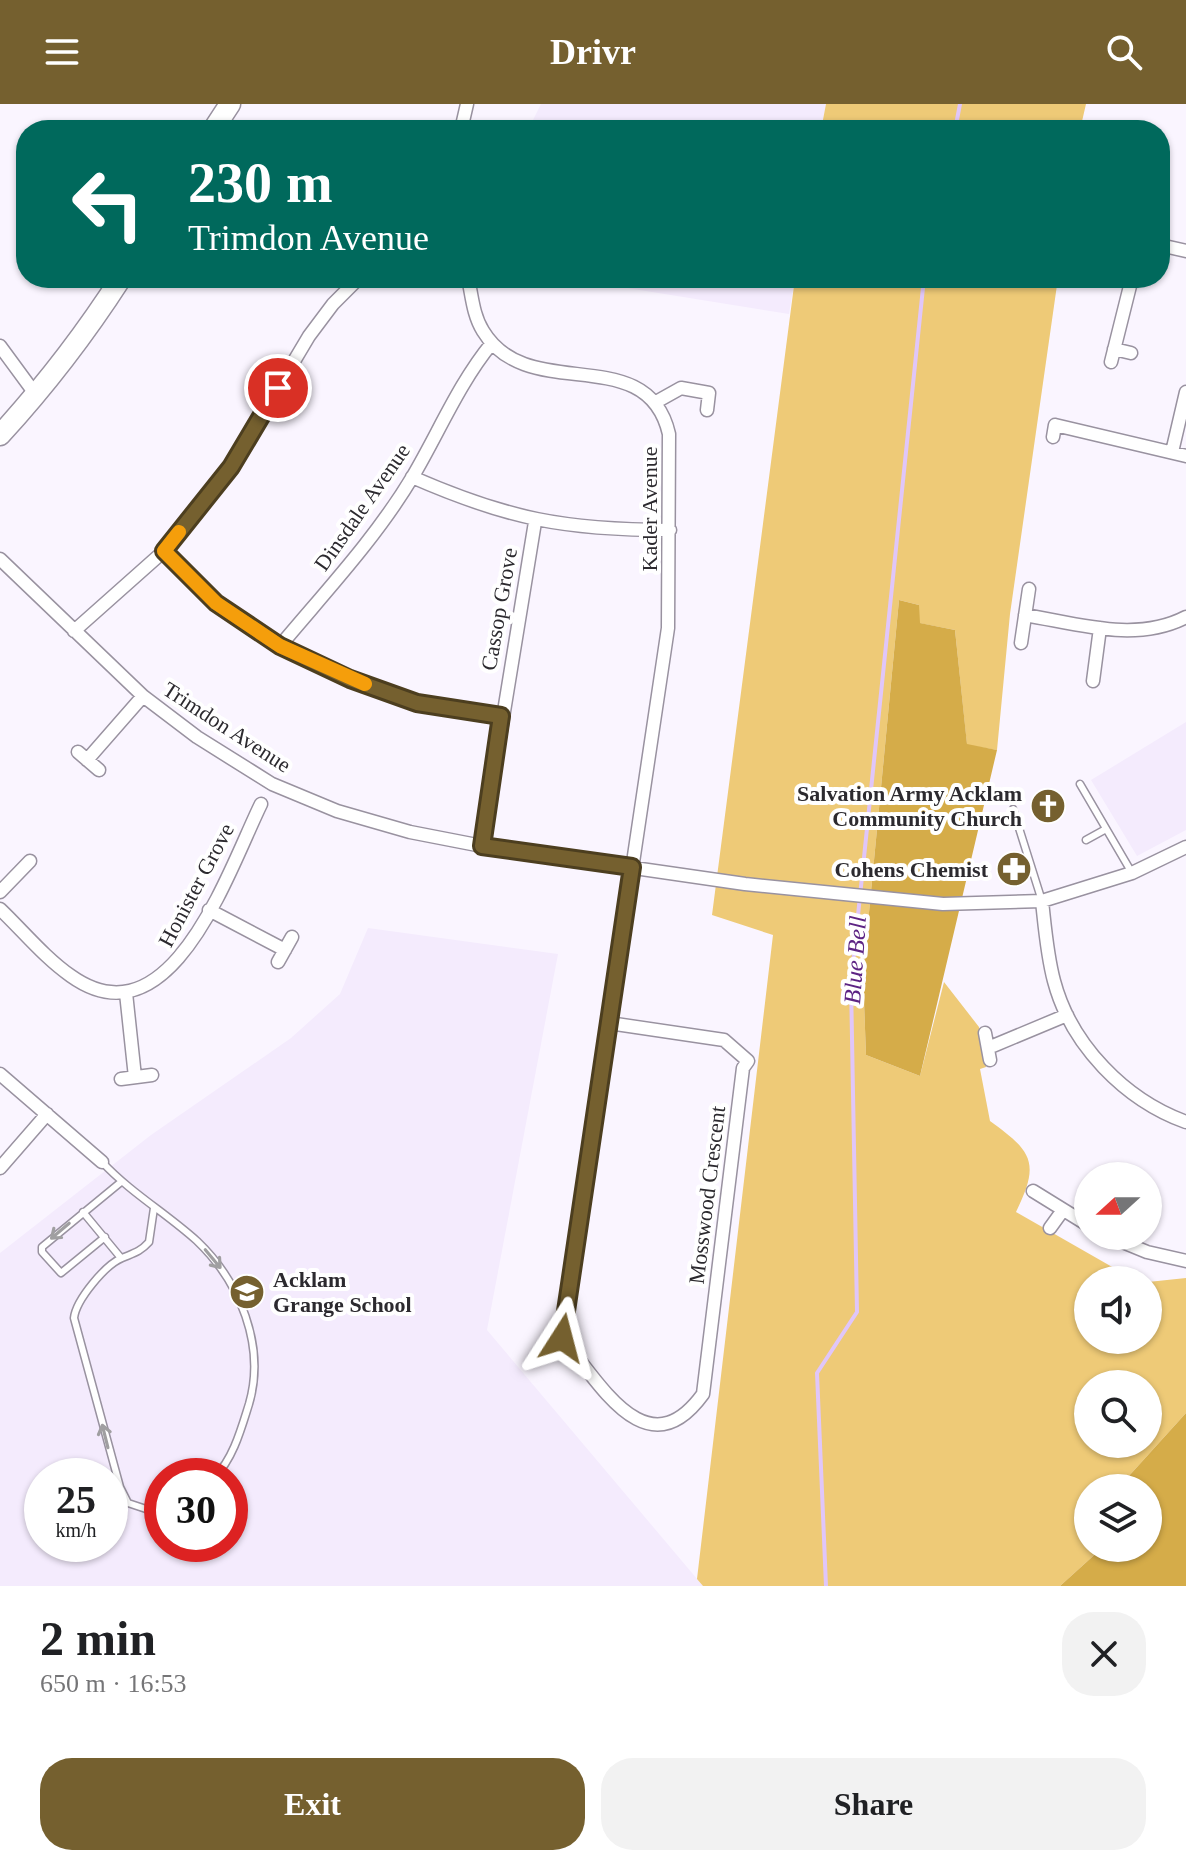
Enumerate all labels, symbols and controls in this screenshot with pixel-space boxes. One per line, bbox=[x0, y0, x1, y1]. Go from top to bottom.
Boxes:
icon: menu bbox=[40, 30, 84, 74]
icon: search bbox=[1102, 30, 1146, 74]
text: Drivr bbox=[550, 32, 636, 72]
icon: left bbox=[56, 152, 160, 256]
text: 230 m bbox=[188, 152, 333, 214]
text: Trimdon Avenue bbox=[188, 218, 429, 258]
pin bbox=[244, 354, 312, 422]
icon: arrive bbox=[256, 366, 300, 410]
street label: Dinsdale Avenue bbox=[309, 439, 415, 575]
street label: Kader Avenue bbox=[637, 447, 662, 571]
street label: Cassop Grove bbox=[476, 546, 522, 672]
street label: Trimdon Avenue bbox=[158, 676, 296, 778]
place label: Salvation Army Acklam Community Church bbox=[797, 781, 1022, 831]
church icon: Salvation Army Acklam Community Church bbox=[1029, 787, 1067, 825]
street label: Honister Grove bbox=[153, 819, 239, 951]
pharmacy icon: Cohens Chemist bbox=[995, 850, 1033, 888]
place label: Cohens Chemist bbox=[835, 857, 989, 882]
water label: Blue Bell bbox=[839, 915, 871, 1005]
street label: Mosswood Crescent bbox=[684, 1105, 730, 1285]
north arrow bbox=[1074, 1162, 1162, 1250]
map controls bbox=[1074, 1162, 1162, 1562]
one-way arrow bbox=[50, 1222, 71, 1240]
one-way arrow bbox=[204, 1248, 222, 1269]
button: sound bbox=[1074, 1266, 1162, 1354]
place label: Acklam Grange School bbox=[273, 1267, 412, 1317]
school or university icon: Acklam Grange School bbox=[228, 1273, 266, 1311]
position arrow bbox=[520, 1296, 604, 1380]
button: search bbox=[1074, 1370, 1162, 1458]
one-way arrow bbox=[97, 1424, 112, 1449]
speed limit sign: 30 bbox=[144, 1458, 248, 1562]
button: layers bbox=[1074, 1474, 1162, 1562]
text: 25 bbox=[56, 1477, 96, 1522]
text: km/h bbox=[55, 1519, 97, 1541]
text: 2 min bbox=[40, 1612, 156, 1665]
button: close bbox=[1062, 1612, 1146, 1696]
text: 650 m · 16:53 bbox=[40, 1669, 187, 1698]
button: Exit bbox=[40, 1758, 585, 1850]
button: Share bbox=[601, 1758, 1146, 1850]

